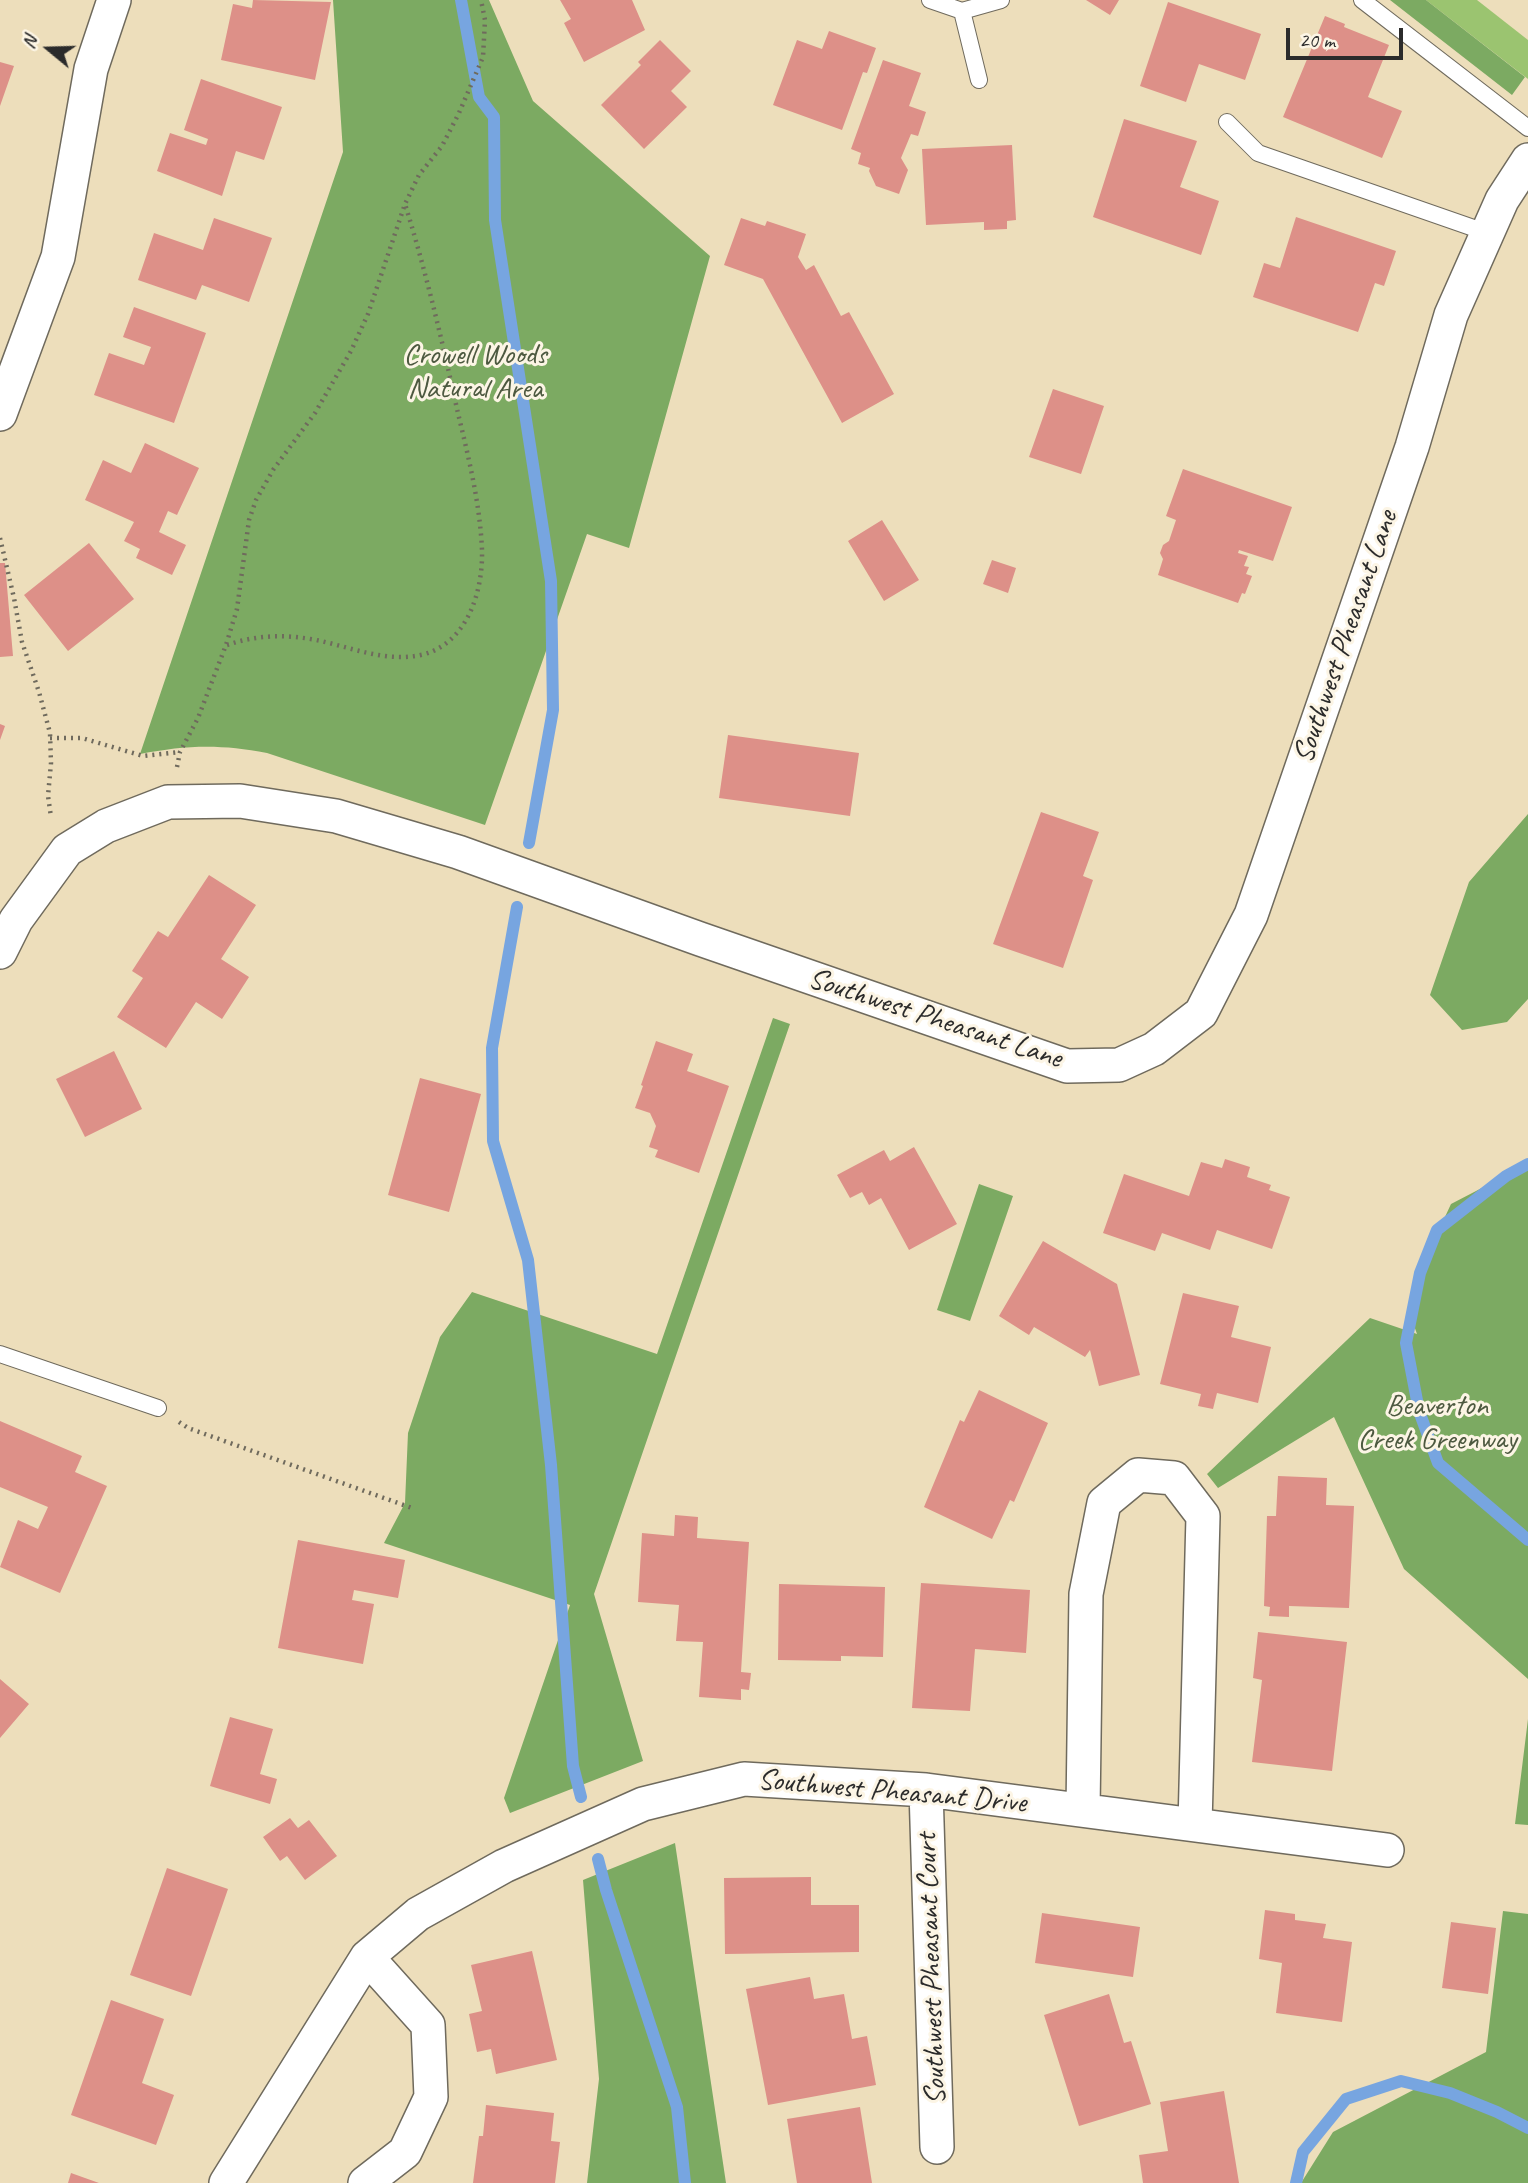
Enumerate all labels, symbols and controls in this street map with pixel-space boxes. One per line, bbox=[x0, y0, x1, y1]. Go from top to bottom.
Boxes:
north arrow bbox=[14, 14, 84, 84]
scale bar bbox=[1290, 14, 1407, 58]
text: 20 m bbox=[1299, 27, 1335, 53]
text: N bbox=[16, 33, 42, 52]
park label: Crowell Woods Natural Area bbox=[403, 337, 547, 408]
street label: Southwest Pheasant Lane bbox=[1286, 506, 1406, 768]
street label: Southwest Pheasant Lane bbox=[804, 961, 1066, 1077]
park label: Beaverton Creek Greenway bbox=[1357, 1388, 1517, 1458]
street label: Southwest Pheasant Drive bbox=[756, 1762, 1028, 1822]
street label: Southwest Pheasant Court bbox=[909, 1832, 955, 2106]

